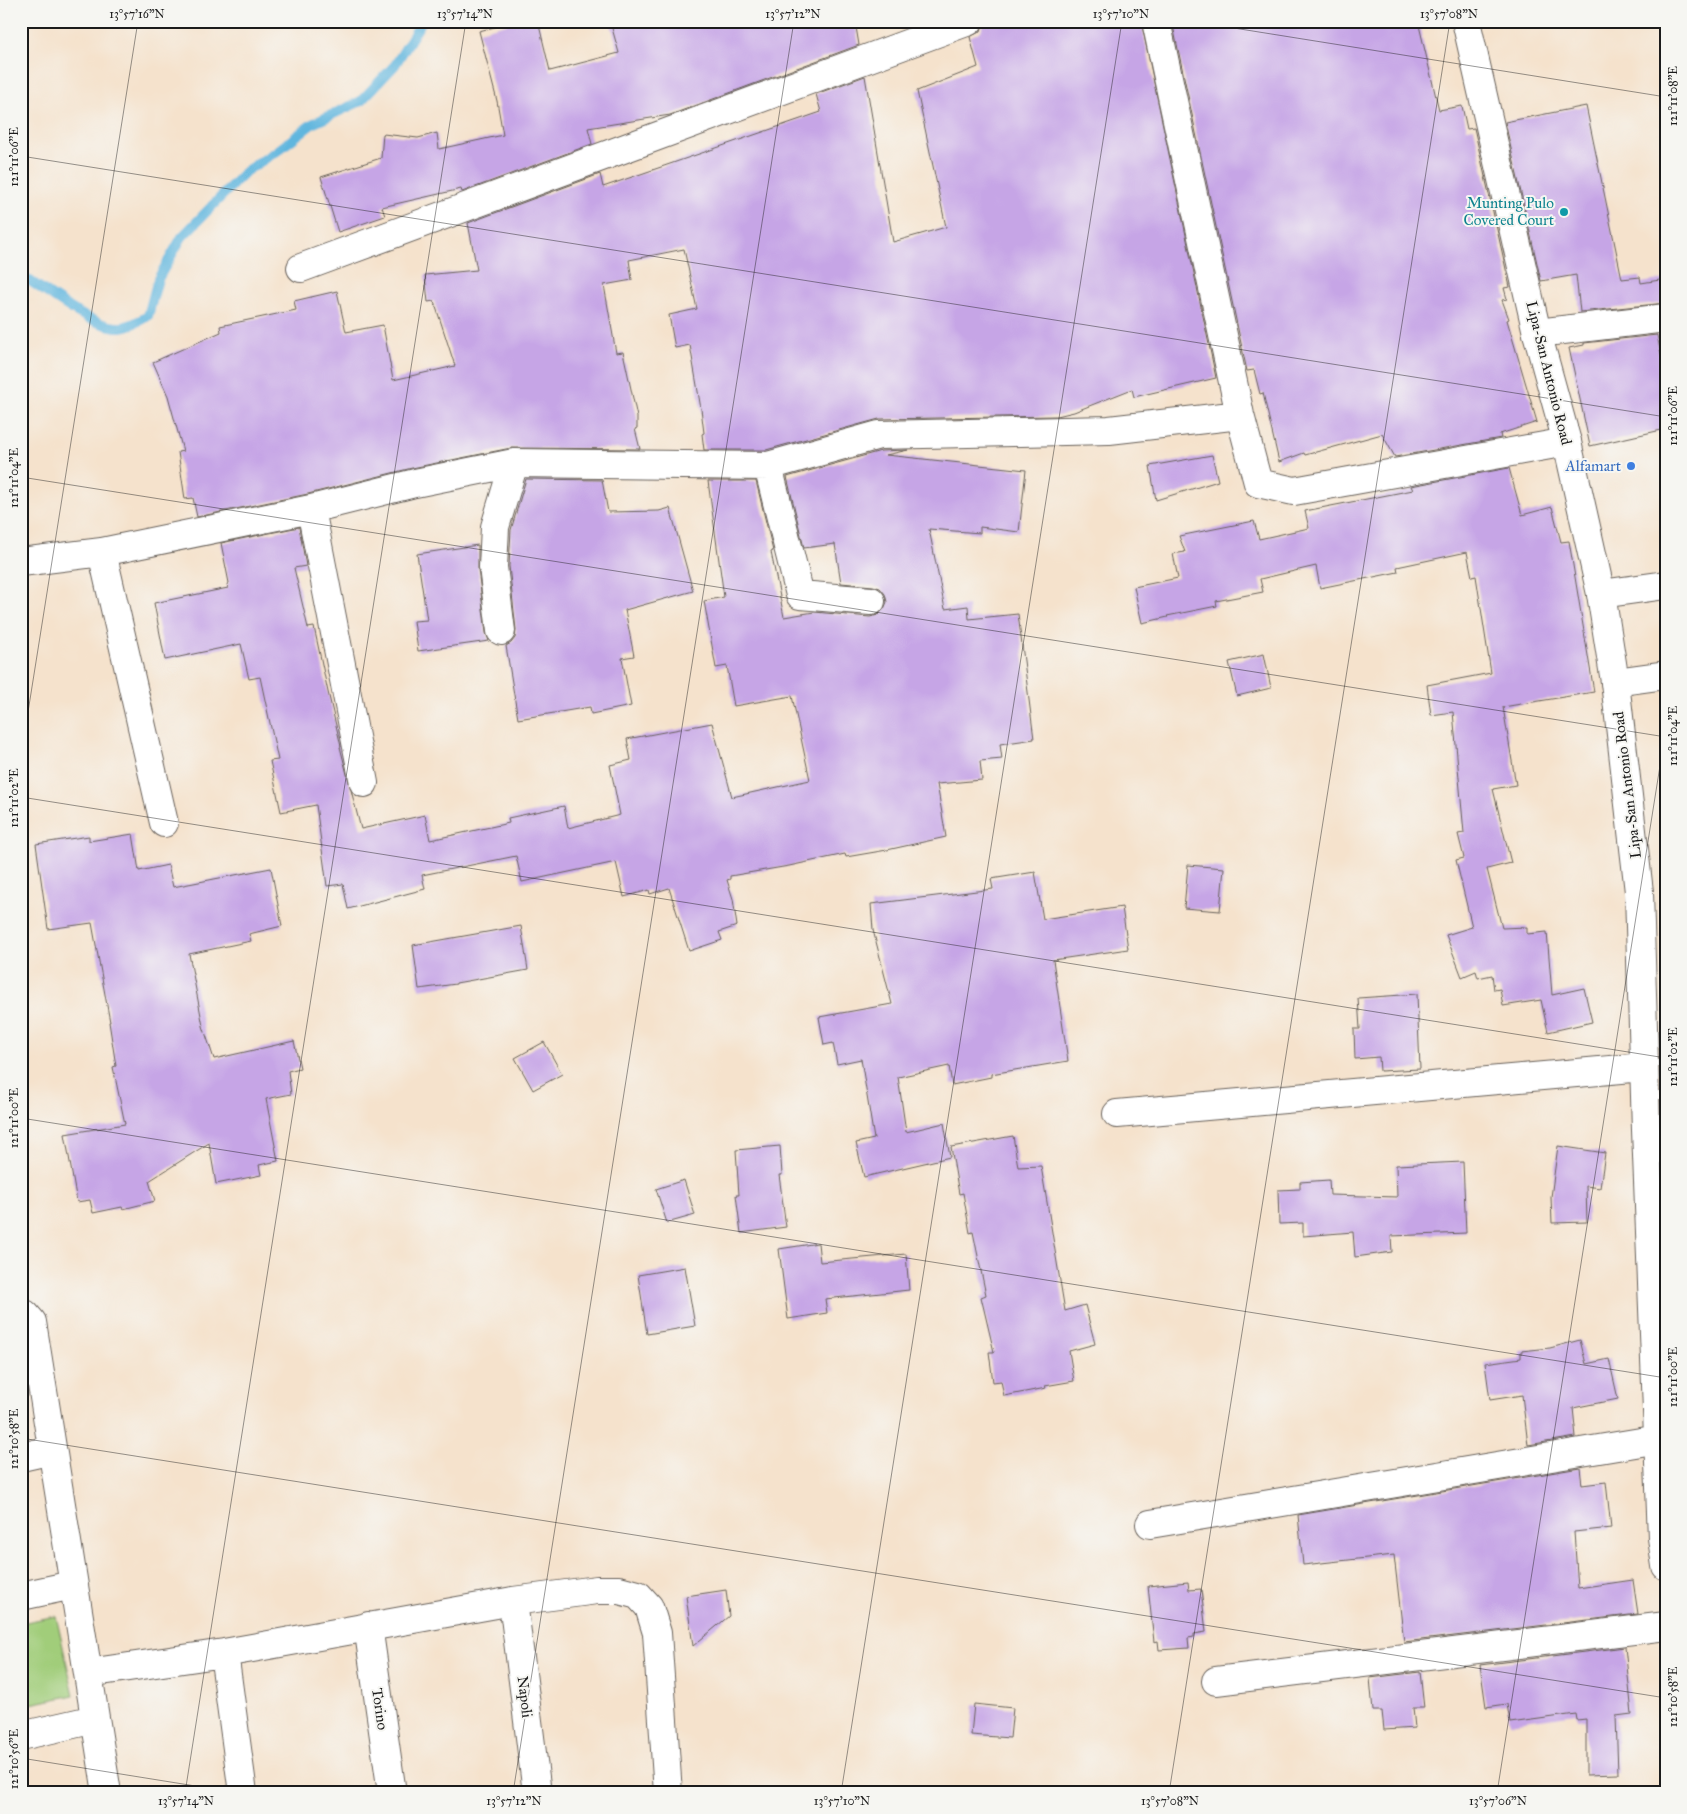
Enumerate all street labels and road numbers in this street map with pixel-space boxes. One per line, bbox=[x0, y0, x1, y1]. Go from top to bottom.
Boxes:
street label: Lipa-San Antonio Road bbox=[1522, 299, 1576, 447]
street label: Lipa-San Antonio Road bbox=[1609, 710, 1645, 859]
street label: Napoli bbox=[514, 1675, 536, 1719]
street label: Torino bbox=[368, 1687, 392, 1731]

